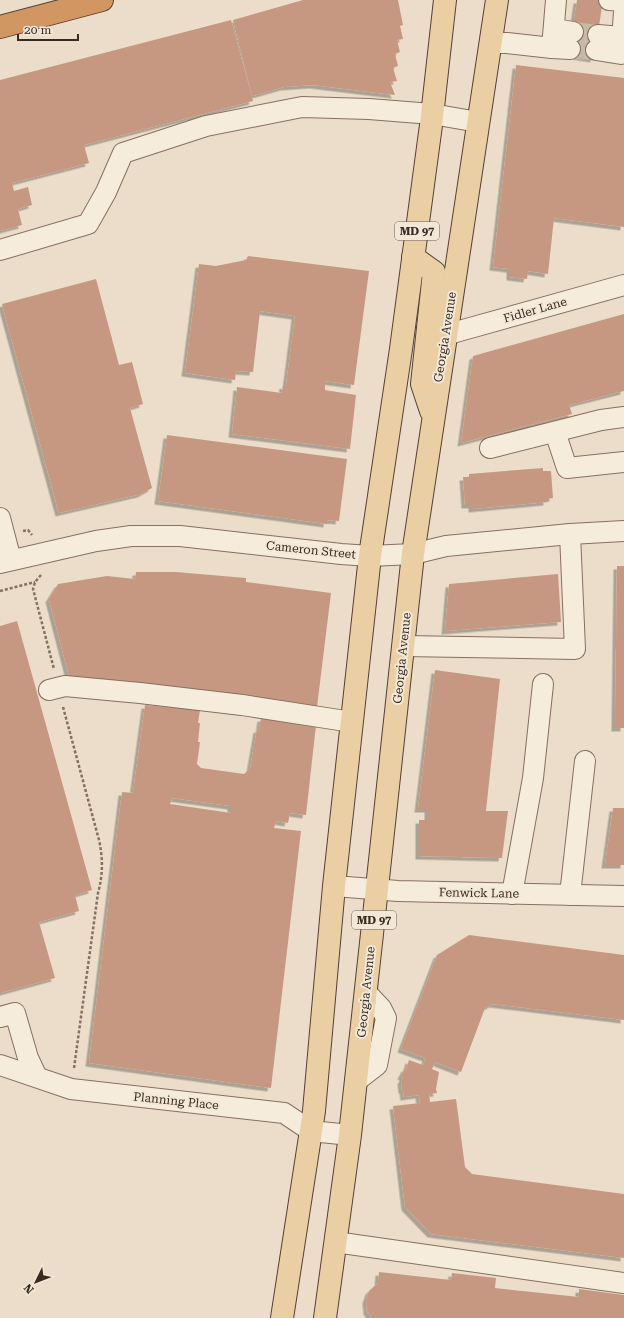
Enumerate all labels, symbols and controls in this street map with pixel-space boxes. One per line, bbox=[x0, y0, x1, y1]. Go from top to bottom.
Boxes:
scale bar bbox=[18, 16, 78, 42]
text: 20 m bbox=[24, 23, 51, 37]
road number: MD 97 bbox=[395, 222, 439, 240]
street label: Georgia Avenue bbox=[431, 290, 459, 383]
street label: Fidler Lane bbox=[502, 294, 569, 326]
street label: Cameron Street bbox=[266, 538, 357, 562]
street label: Georgia Avenue bbox=[390, 611, 414, 704]
street label: Fenwick Lane bbox=[439, 885, 520, 901]
road number: MD 97 bbox=[352, 911, 396, 929]
street label: Georgia Avenue bbox=[354, 945, 378, 1038]
street label: Planning Place bbox=[133, 1090, 220, 1112]
north arrow bbox=[16, 1262, 56, 1302]
text: N bbox=[21, 1281, 37, 1296]

